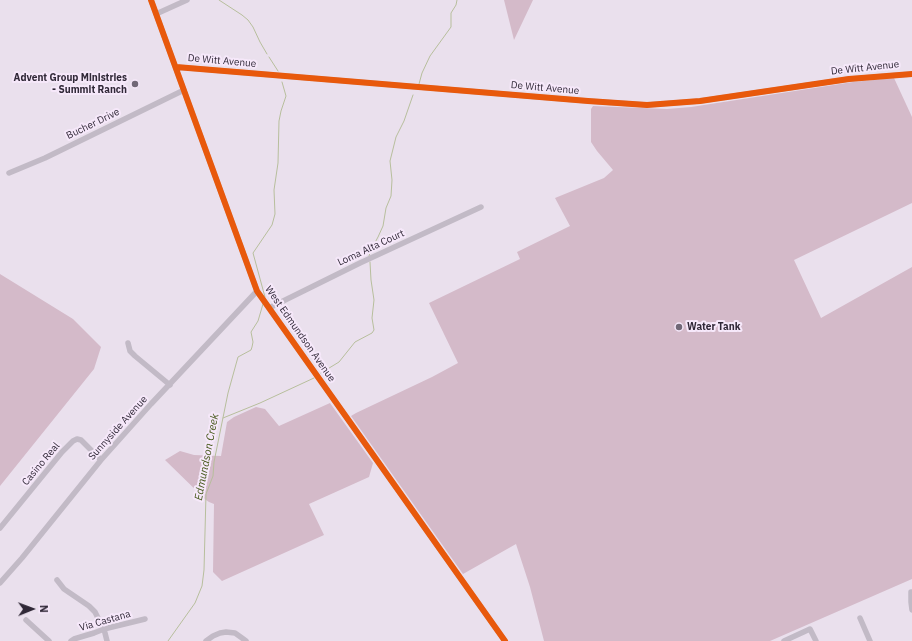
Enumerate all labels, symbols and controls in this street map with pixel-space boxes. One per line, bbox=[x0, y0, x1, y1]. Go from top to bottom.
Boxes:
street label: De Witt Avenue bbox=[187, 52, 257, 70]
street label: De Witt Avenue bbox=[830, 58, 900, 78]
place label: Advent Group Ministries - Summit Ranch bbox=[14, 72, 127, 96]
marker: Advent Group Ministries - Summit Ranch bbox=[130, 79, 140, 89]
street label: De Witt Avenue bbox=[510, 79, 580, 97]
street label: Bucher Drive bbox=[64, 106, 122, 142]
street label: Loma Alta Court bbox=[336, 227, 406, 269]
street label: West Edmundson Avenue bbox=[262, 284, 338, 384]
place label: Water Tank bbox=[687, 321, 740, 333]
marker: Water Tank bbox=[674, 322, 684, 332]
street label: Sunnyside Avenue bbox=[86, 393, 150, 463]
water label: Edmundson Creek bbox=[192, 412, 222, 502]
street label: Casino Real bbox=[20, 440, 62, 488]
north arrow bbox=[12, 589, 52, 629]
text: N bbox=[37, 605, 51, 613]
street label: Via Castana bbox=[78, 608, 132, 634]

